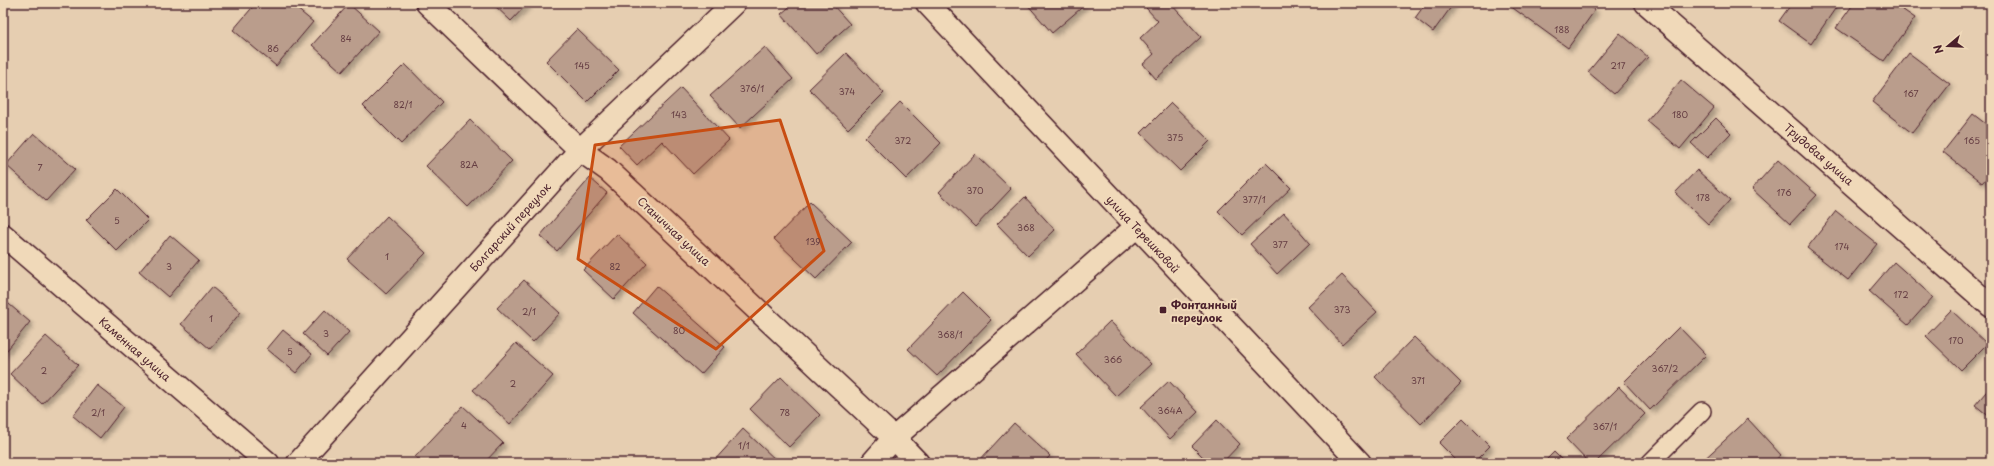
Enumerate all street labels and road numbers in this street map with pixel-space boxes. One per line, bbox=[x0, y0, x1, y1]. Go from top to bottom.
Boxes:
street label: Трудовая улица bbox=[1780, 119, 1858, 189]
street label: Болгарский переулок bbox=[465, 178, 555, 275]
street label: улица Терешковой bbox=[1102, 191, 1184, 277]
street label: Станичная улица bbox=[634, 193, 714, 269]
street label: Каменная улица bbox=[95, 313, 175, 385]

